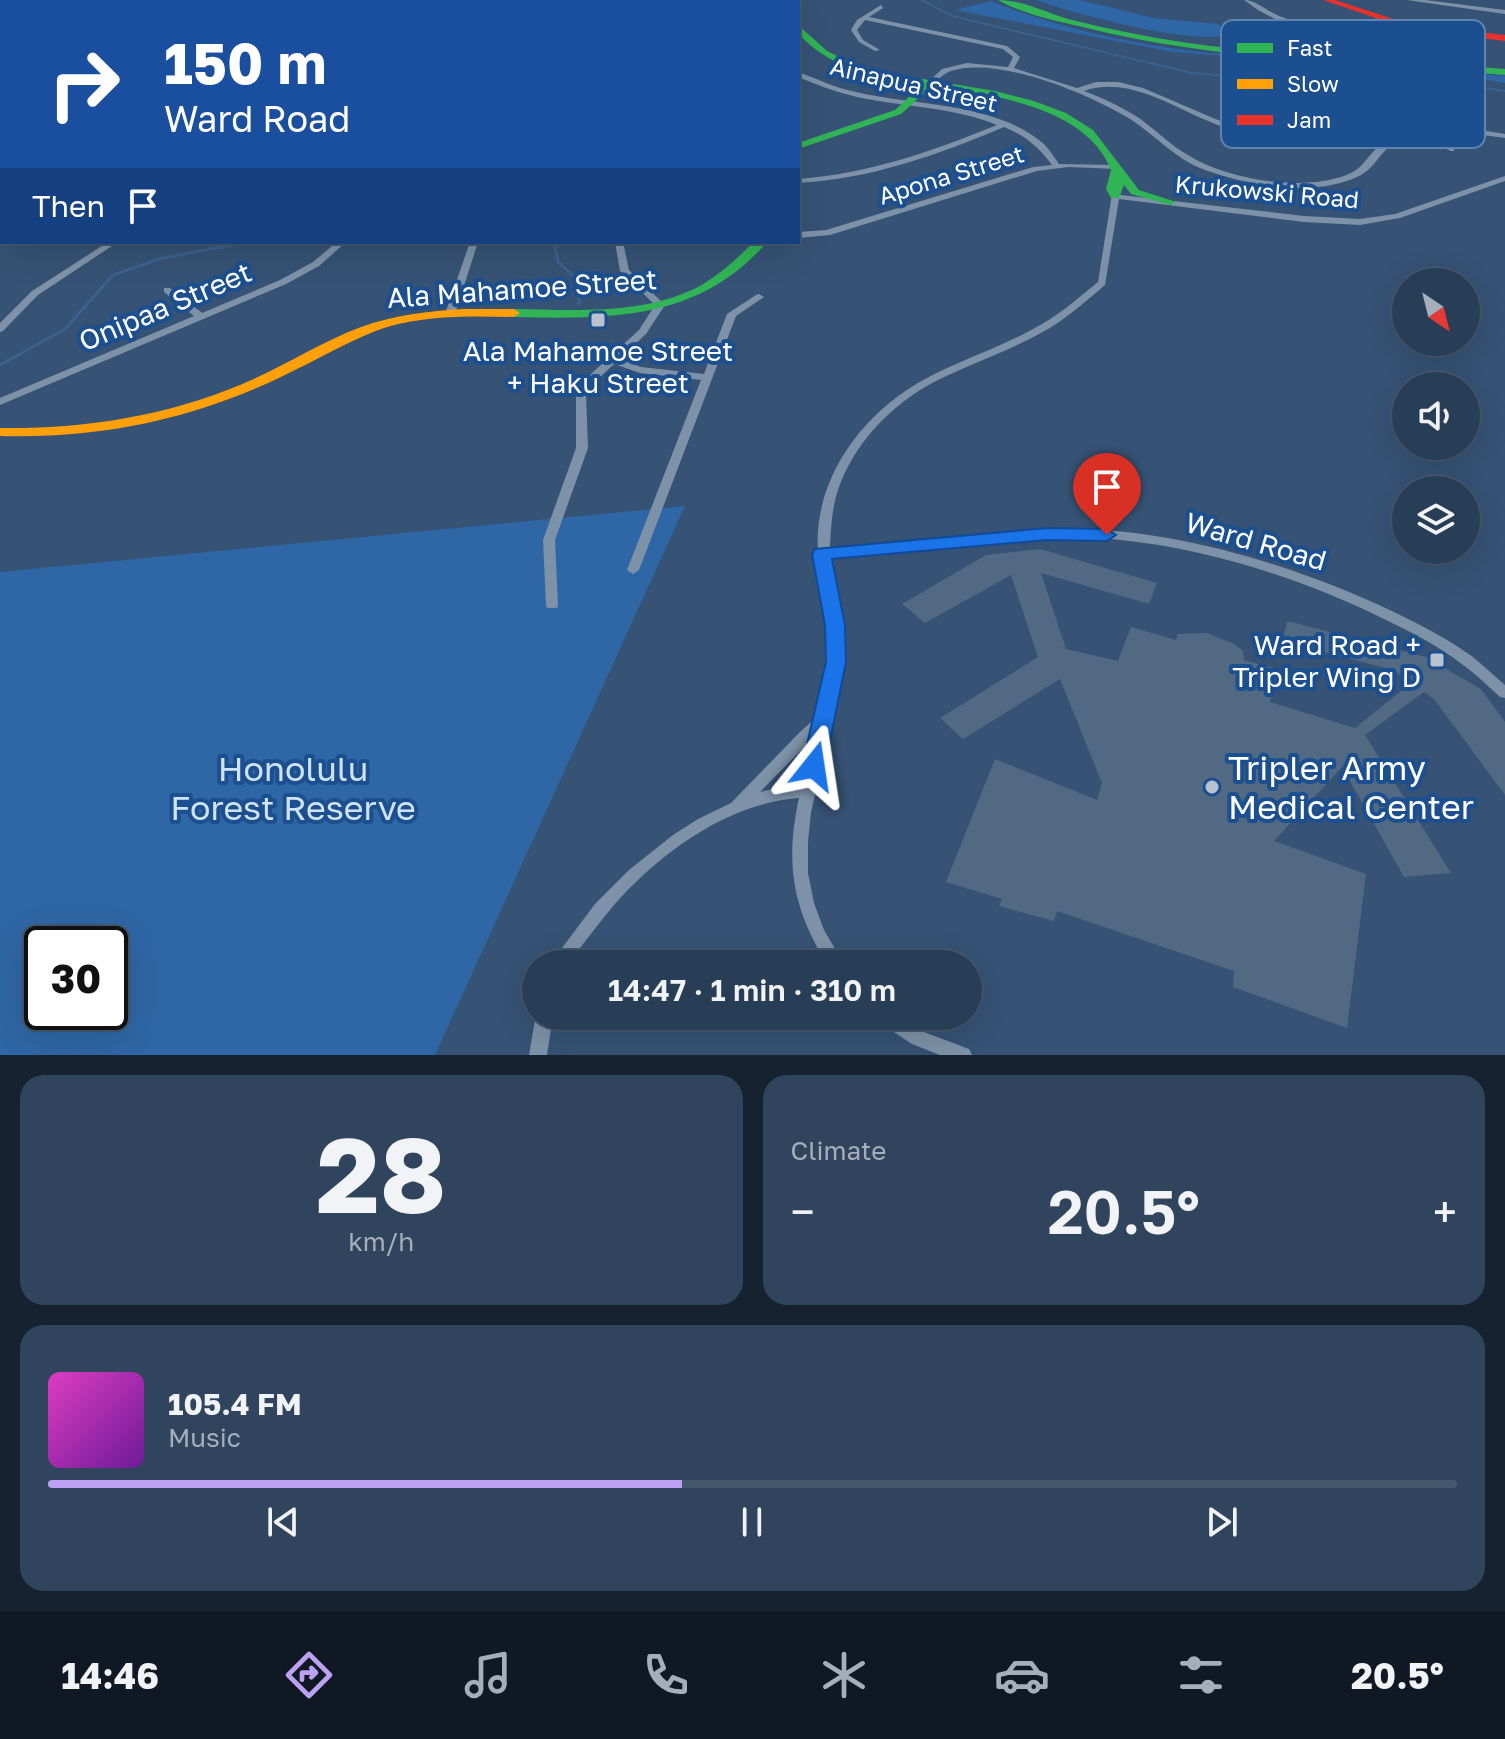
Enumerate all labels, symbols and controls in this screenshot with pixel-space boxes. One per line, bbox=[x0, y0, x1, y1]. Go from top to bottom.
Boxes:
legend bbox=[1221, 20, 1485, 148]
text: 150 m bbox=[164, 29, 326, 96]
icon: right bbox=[32, 32, 136, 136]
text: Fast bbox=[1287, 34, 1333, 61]
street label: Ainapua Street bbox=[828, 51, 1000, 117]
text: Slow bbox=[1287, 70, 1339, 97]
text: Ward Road bbox=[164, 97, 350, 140]
text: Jam bbox=[1287, 106, 1331, 133]
street label: Apona Street bbox=[875, 138, 1027, 210]
street label: Krukowski Road bbox=[1174, 169, 1360, 213]
icon: arrive bbox=[121, 184, 165, 228]
text: Then bbox=[32, 188, 105, 224]
street label: Onipaa Street bbox=[74, 255, 256, 357]
street label: Ala Mahamoe Street bbox=[386, 262, 658, 314]
north arrow bbox=[1392, 268, 1480, 356]
map controls bbox=[1392, 268, 1480, 564]
marker: Ala Mahamoe Street + Haku Street bbox=[589, 311, 607, 329]
place label: Ala Mahamoe Street + Haku Street bbox=[463, 334, 733, 399]
button: sound bbox=[1392, 372, 1480, 460]
pin bbox=[1073, 453, 1141, 535]
icon: arrive bbox=[1085, 465, 1129, 509]
button: layers bbox=[1392, 476, 1480, 564]
street label: Ward Road bbox=[1182, 505, 1330, 577]
place label: Ward Road + Tripler Wing D bbox=[1232, 628, 1421, 693]
marker: Ward Road + Tripler Wing D bbox=[1428, 651, 1446, 669]
position arrow bbox=[772, 724, 856, 808]
place label: Tripler Army Medical Center bbox=[1228, 747, 1474, 826]
park label: Honolulu Forest Reserve bbox=[170, 748, 416, 827]
marker: Tripler Army Medical Center bbox=[1203, 778, 1221, 796]
speed limit sign: 30 bbox=[24, 926, 128, 1030]
text: 14:47 · 1 min · 310 m bbox=[608, 972, 896, 1008]
text: 28 bbox=[316, 1111, 446, 1236]
text: Climate bbox=[791, 1135, 886, 1166]
text: 20.5° bbox=[1048, 1175, 1200, 1247]
text: − bbox=[791, 1185, 815, 1238]
text: + bbox=[1433, 1185, 1457, 1238]
text: km/h bbox=[348, 1226, 414, 1257]
text: 105.4 FM bbox=[168, 1386, 302, 1422]
text: Music bbox=[168, 1422, 241, 1453]
icon: previous bbox=[261, 1500, 305, 1544]
icon: pause bbox=[730, 1500, 774, 1544]
icon: next bbox=[1200, 1500, 1244, 1544]
icon: directions bbox=[281, 1647, 337, 1703]
icon: music bbox=[460, 1647, 516, 1703]
icon: phone bbox=[638, 1647, 694, 1703]
icon: climate bbox=[816, 1647, 872, 1703]
icon: car bbox=[994, 1647, 1050, 1703]
icon: filters bbox=[1173, 1647, 1229, 1703]
text: 14:46 bbox=[61, 1654, 159, 1697]
text: 20.5° bbox=[1351, 1654, 1444, 1697]

